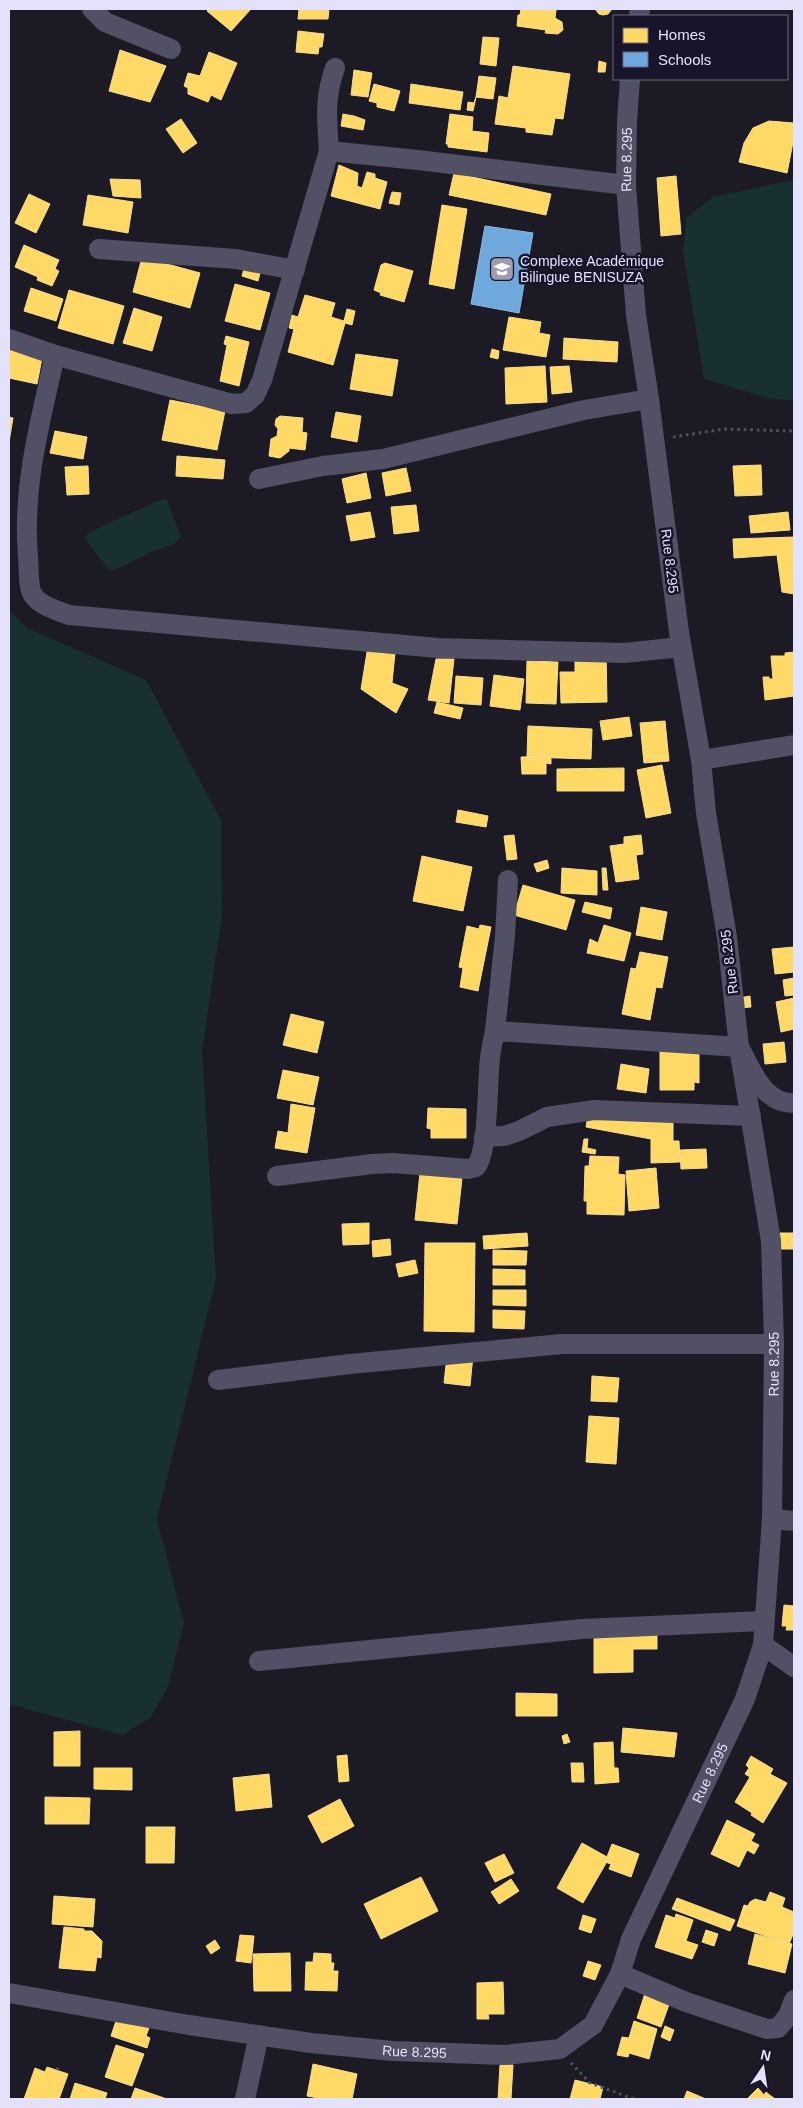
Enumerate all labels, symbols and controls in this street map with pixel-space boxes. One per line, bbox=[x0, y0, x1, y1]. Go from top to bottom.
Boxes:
legend bbox=[613, 15, 788, 80]
text: Homes bbox=[658, 26, 706, 43]
text: Schools bbox=[658, 51, 711, 68]
street label: Rue 8.295 bbox=[618, 127, 635, 193]
place label: Complexe Académique Bilingue BENISUZA bbox=[520, 253, 664, 285]
school or university icon: Complexe Académique Bilingue BENISUZA bbox=[489, 256, 515, 282]
street label: Rue 8.295 bbox=[658, 528, 682, 594]
street label: Rue 8.295 bbox=[717, 929, 741, 995]
street label: Rue 8.295 bbox=[765, 1331, 782, 1397]
street label: Rue 8.295 bbox=[689, 1740, 731, 1806]
street label: Rue 8.295 bbox=[381, 2042, 447, 2061]
north arrow bbox=[738, 2043, 788, 2093]
text: N bbox=[759, 2046, 773, 2064]

